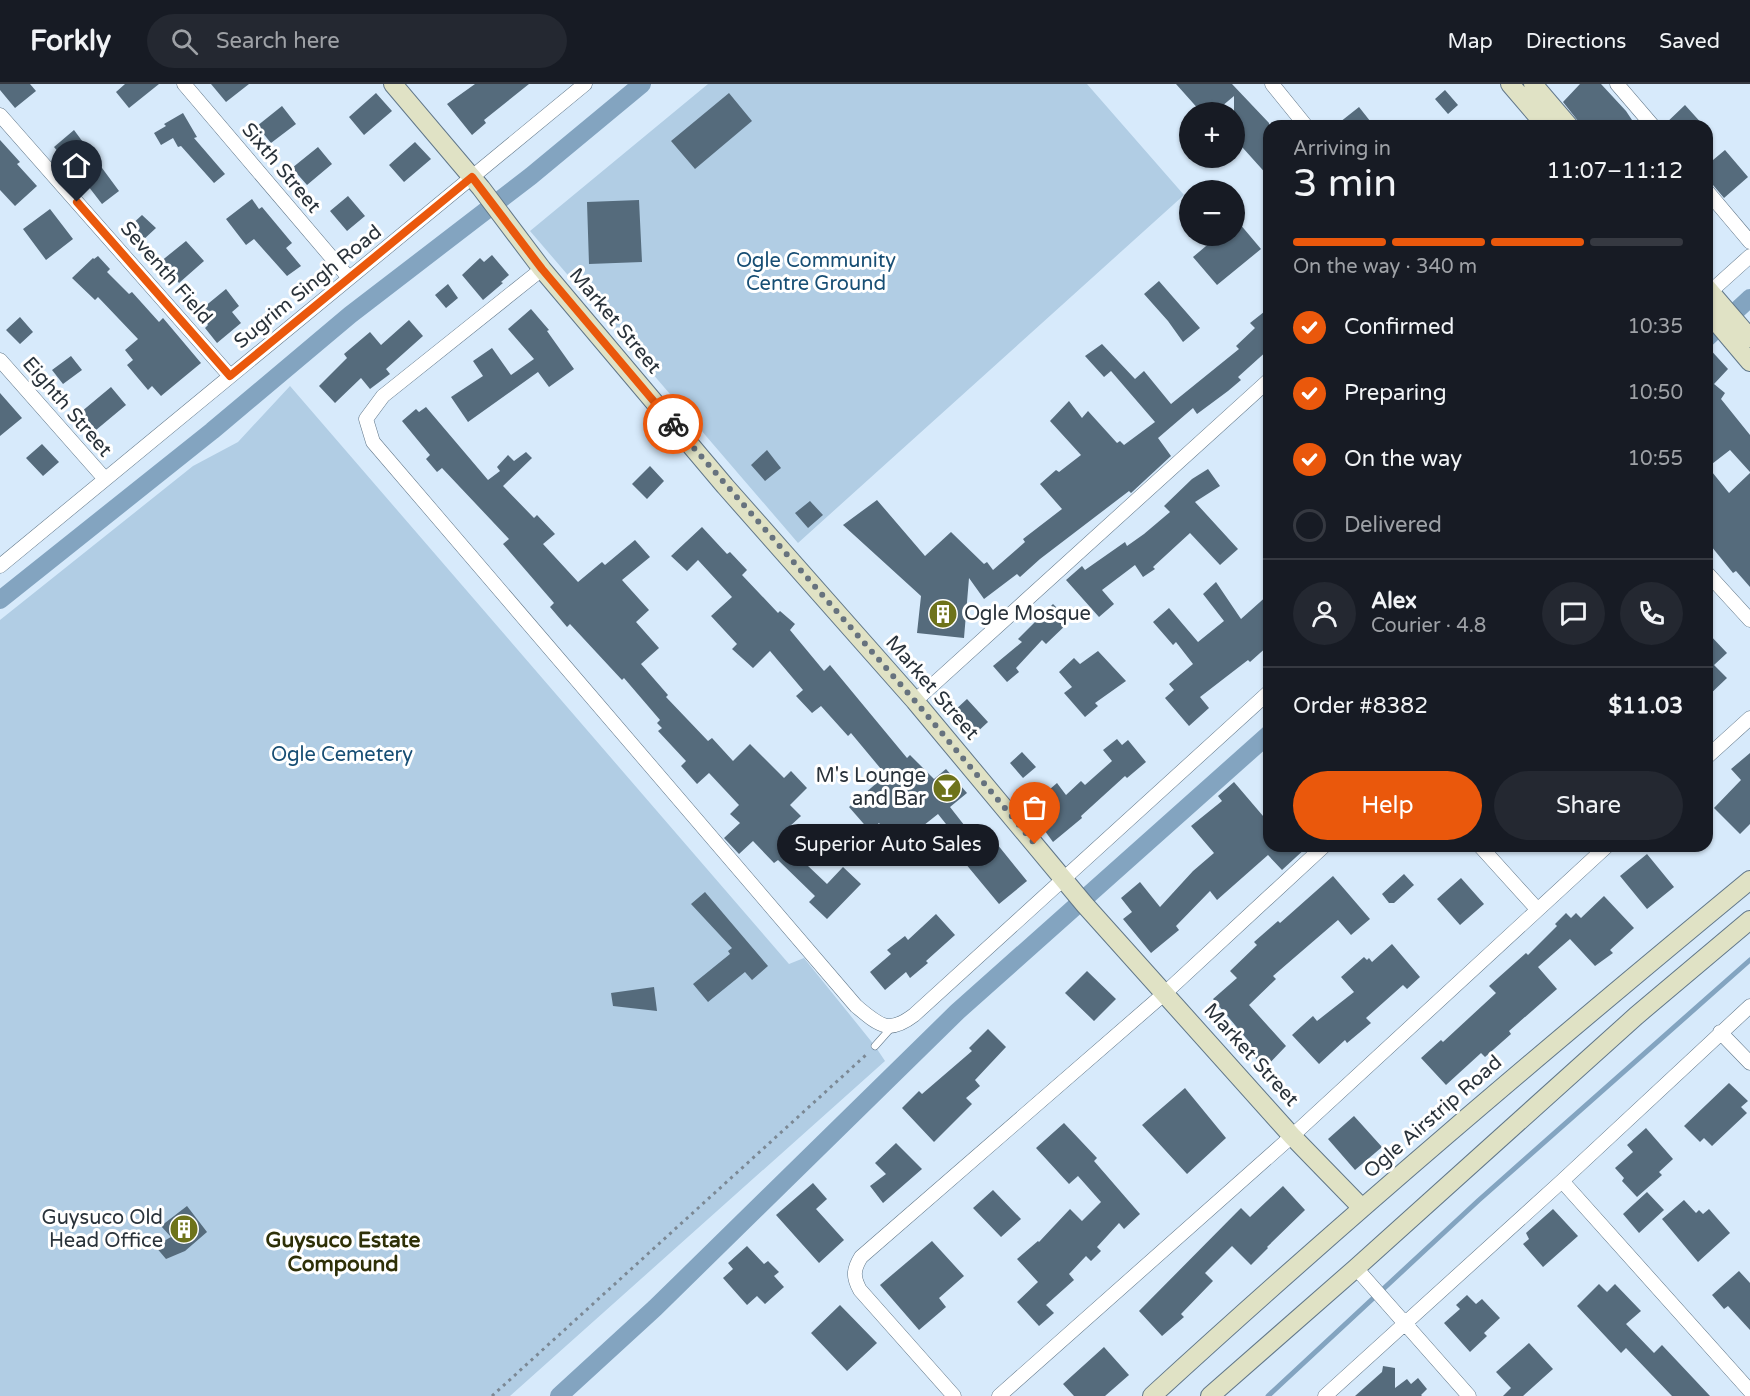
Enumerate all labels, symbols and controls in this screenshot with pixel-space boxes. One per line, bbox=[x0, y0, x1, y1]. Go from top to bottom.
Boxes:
search box bbox=[147, 14, 567, 68]
text: Forkly bbox=[30, 24, 111, 58]
icon: search bbox=[168, 25, 201, 58]
text: Search here bbox=[216, 28, 340, 54]
text: Map bbox=[1447, 29, 1493, 54]
text: Directions bbox=[1526, 29, 1626, 54]
text: Saved bbox=[1659, 29, 1720, 54]
map controls bbox=[1179, 102, 1245, 246]
button: + bbox=[1179, 102, 1245, 168]
street label: Sixth Street bbox=[236, 118, 326, 218]
text: Arriving in bbox=[1293, 137, 1391, 161]
pin bbox=[51, 140, 102, 202]
icon: home bbox=[60, 149, 93, 182]
text: 11:07–11:12 bbox=[1546, 158, 1683, 184]
text: 3 min bbox=[1293, 160, 1397, 207]
button: − bbox=[1179, 180, 1245, 246]
street label: Seventh Field bbox=[115, 217, 217, 329]
street label: Sugrim Singh Road bbox=[229, 220, 387, 354]
park label: Ogle Community Centre Ground bbox=[736, 249, 896, 296]
text: On the way · 340 m bbox=[1293, 255, 1477, 279]
street label: Market Street bbox=[564, 263, 666, 379]
icon: check bbox=[1293, 311, 1326, 344]
text: Confirmed bbox=[1344, 314, 1454, 340]
text: 10:35 bbox=[1628, 315, 1683, 339]
street label: Eighth Street bbox=[17, 352, 117, 462]
icon: check bbox=[1293, 377, 1326, 410]
text: Preparing bbox=[1344, 380, 1447, 406]
text: 10:50 bbox=[1628, 381, 1683, 405]
courier bbox=[643, 394, 703, 454]
icon: bike bbox=[657, 408, 690, 441]
icon: check bbox=[1293, 443, 1326, 476]
text: On the way bbox=[1344, 446, 1462, 472]
text: 10:55 bbox=[1628, 447, 1683, 471]
text: Delivered bbox=[1344, 512, 1442, 538]
button: person bbox=[1293, 582, 1356, 645]
button: chat bbox=[1542, 582, 1605, 645]
button: phone bbox=[1620, 582, 1683, 645]
text: Alex bbox=[1371, 588, 1417, 614]
building icon: Ogle Mosque bbox=[927, 598, 959, 630]
place label: Ogle Mosque bbox=[964, 602, 1091, 626]
text: Courier · 4.8 bbox=[1371, 614, 1486, 638]
street label: Market Street bbox=[880, 631, 984, 745]
text: Order #8382 bbox=[1293, 693, 1428, 719]
text: $11.03 bbox=[1608, 693, 1683, 719]
park label: Ogle Cemetery bbox=[271, 743, 413, 767]
place label: M's Lounge and Bar bbox=[815, 764, 926, 811]
button: Help bbox=[1293, 771, 1482, 840]
button: Share bbox=[1494, 771, 1683, 840]
bar icon: M's Lounge and Bar bbox=[931, 772, 963, 804]
pin bbox=[1009, 782, 1060, 844]
icon: bag bbox=[1018, 791, 1051, 824]
callout: Superior Auto Sales bbox=[777, 823, 999, 865]
text: Superior Auto Sales bbox=[794, 833, 982, 857]
street label: Market Street bbox=[1198, 999, 1304, 1112]
street label: Ogle Airstrip Road bbox=[1359, 1050, 1507, 1184]
place label: Guysuco Old Head Office bbox=[42, 1206, 163, 1253]
building icon: Guysuco Old Head Office bbox=[168, 1213, 200, 1245]
district label: Guysuco Estate Compound bbox=[266, 1228, 420, 1277]

